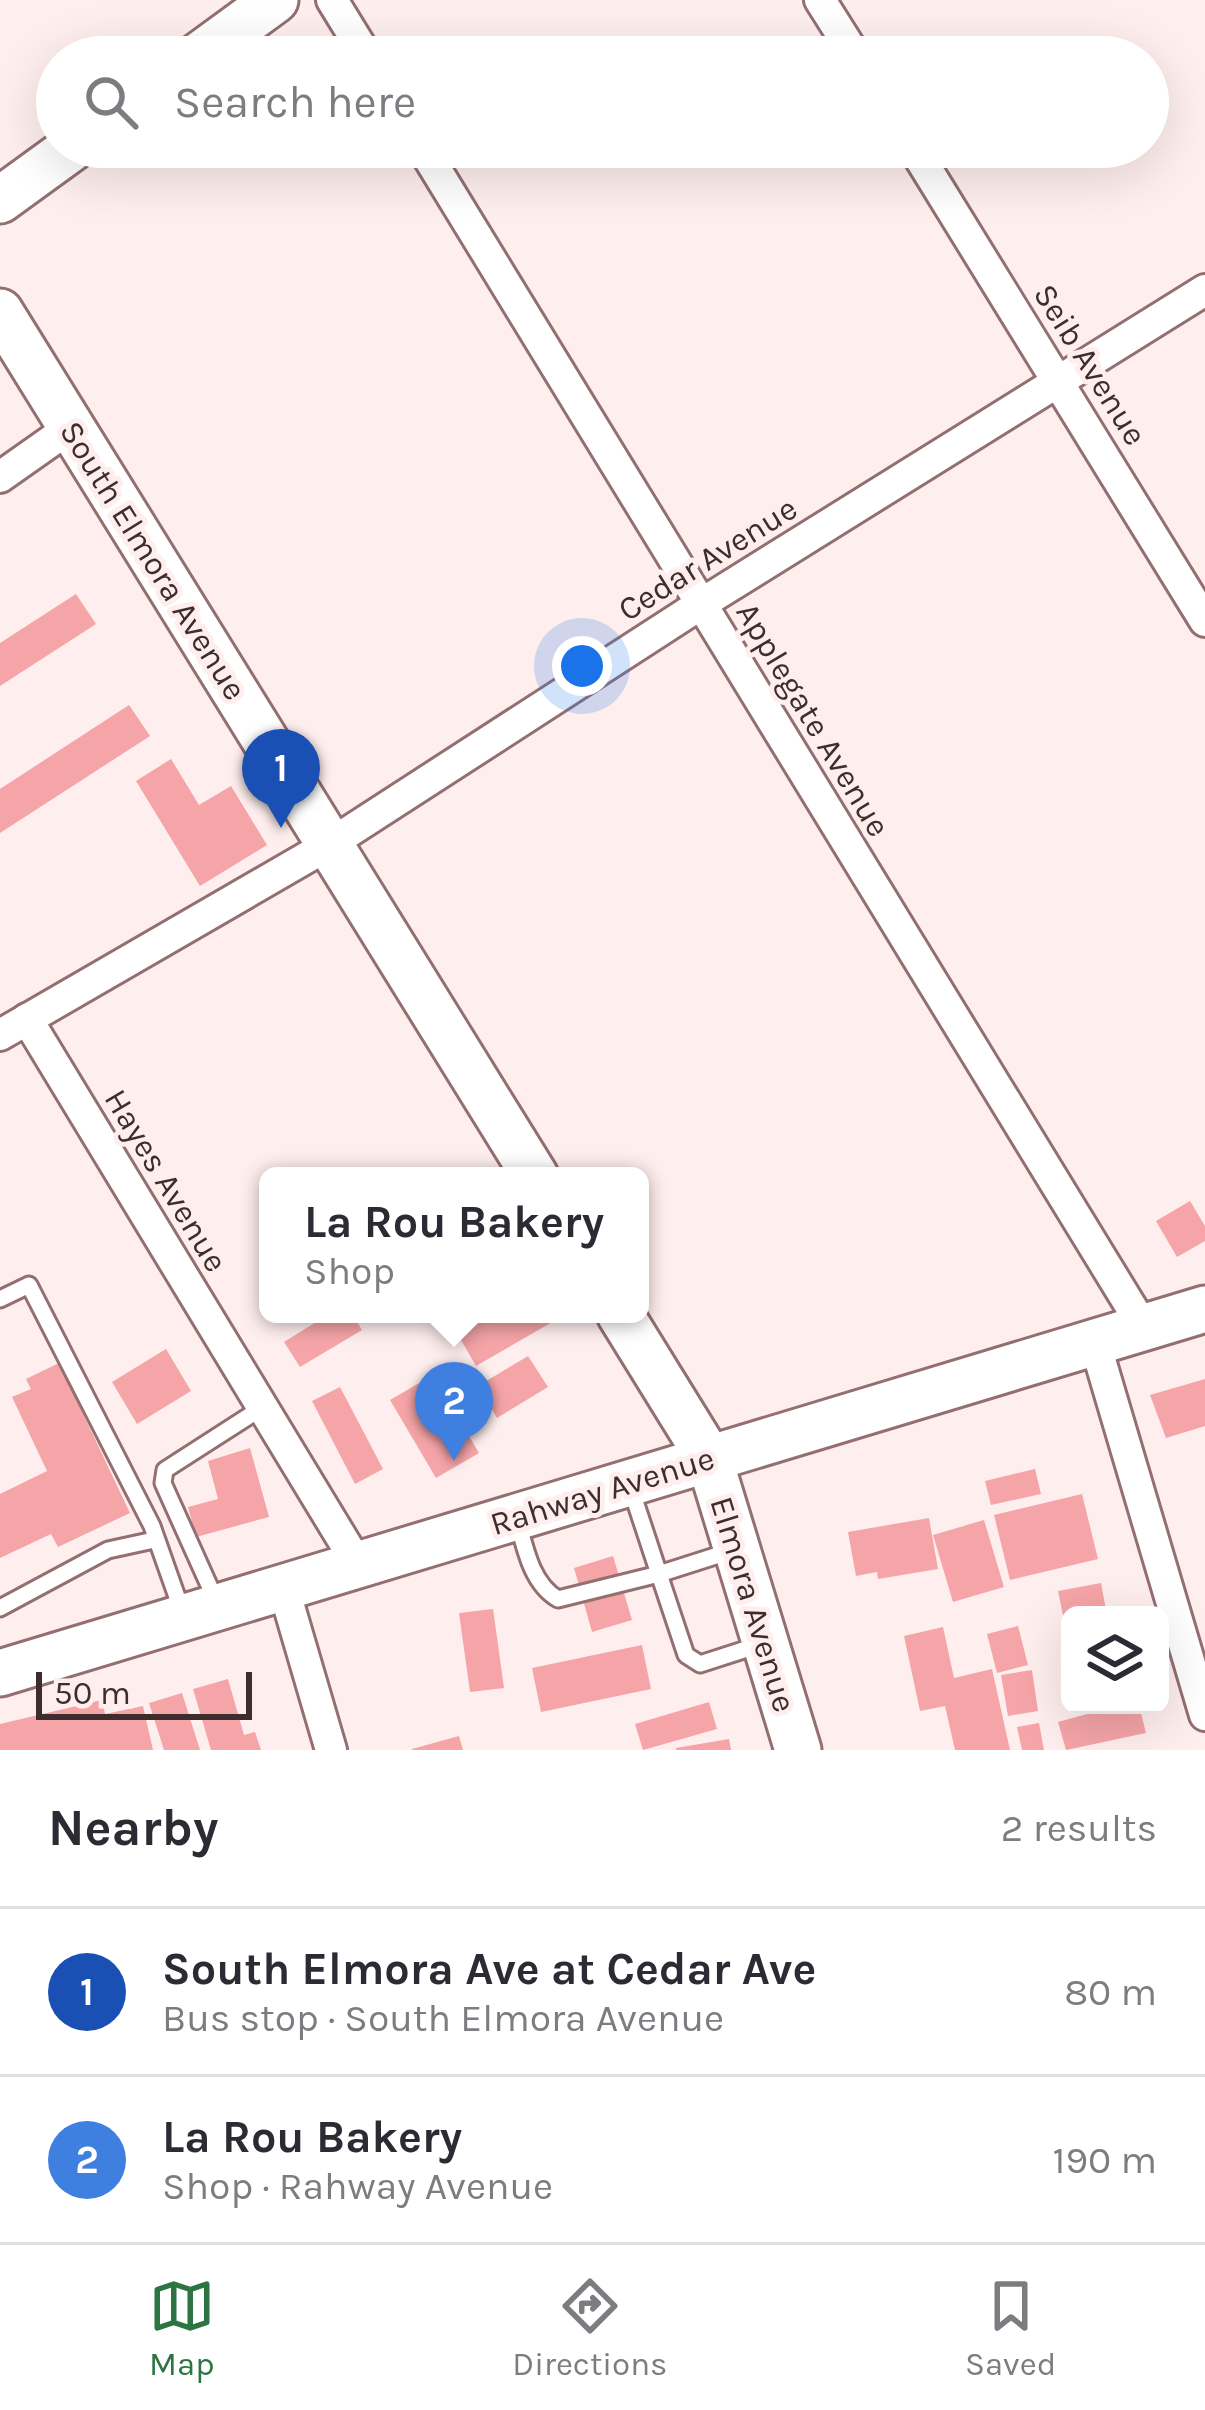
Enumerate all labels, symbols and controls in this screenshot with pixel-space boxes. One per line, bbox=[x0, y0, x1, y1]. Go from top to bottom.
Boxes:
search box bbox=[36, 36, 1169, 168]
icon: search bbox=[78, 69, 144, 135]
text: Search here bbox=[174, 76, 416, 128]
street label: Seib Avenue bbox=[1026, 277, 1155, 452]
street label: South Elmora Avenue bbox=[52, 414, 254, 707]
street label: Cedar Avenue bbox=[611, 489, 804, 629]
street label: Applegate Avenue bbox=[728, 596, 898, 843]
your location bbox=[552, 636, 612, 696]
pin: 1 bbox=[242, 729, 320, 828]
street label: Hayes Avenue bbox=[97, 1082, 236, 1279]
popup bbox=[259, 1167, 649, 1323]
text: La Rou Bakery bbox=[304, 1196, 604, 1248]
text: Shop bbox=[304, 1248, 395, 1294]
pin: 2 bbox=[415, 1362, 493, 1461]
street label: Rahway Avenue bbox=[486, 1439, 719, 1543]
street label: Elmora Avenue bbox=[702, 1492, 804, 1717]
map controls bbox=[1061, 1606, 1169, 1714]
button: layers bbox=[1061, 1606, 1169, 1714]
scale bar bbox=[36, 1666, 252, 1719]
text: 50 m bbox=[54, 1674, 131, 1712]
text: Nearby bbox=[48, 1798, 218, 1858]
text: 2 results bbox=[1001, 1805, 1157, 1851]
text: South Elmora Ave at Cedar Ave bbox=[162, 1943, 816, 1995]
text: 1 bbox=[80, 1969, 94, 2015]
text: 80 m bbox=[1064, 1969, 1157, 2015]
text: Bus stop · South Elmora Avenue bbox=[162, 1995, 724, 2041]
text: La Rou Bakery bbox=[162, 2111, 462, 2163]
text: 2 bbox=[75, 2137, 99, 2183]
text: 190 m bbox=[1053, 2137, 1157, 2183]
text: Shop · Rahway Avenue bbox=[162, 2163, 553, 2209]
tab: Map bbox=[149, 2273, 215, 2383]
tab: Directions bbox=[512, 2273, 667, 2383]
tab: Saved bbox=[965, 2273, 1056, 2383]

